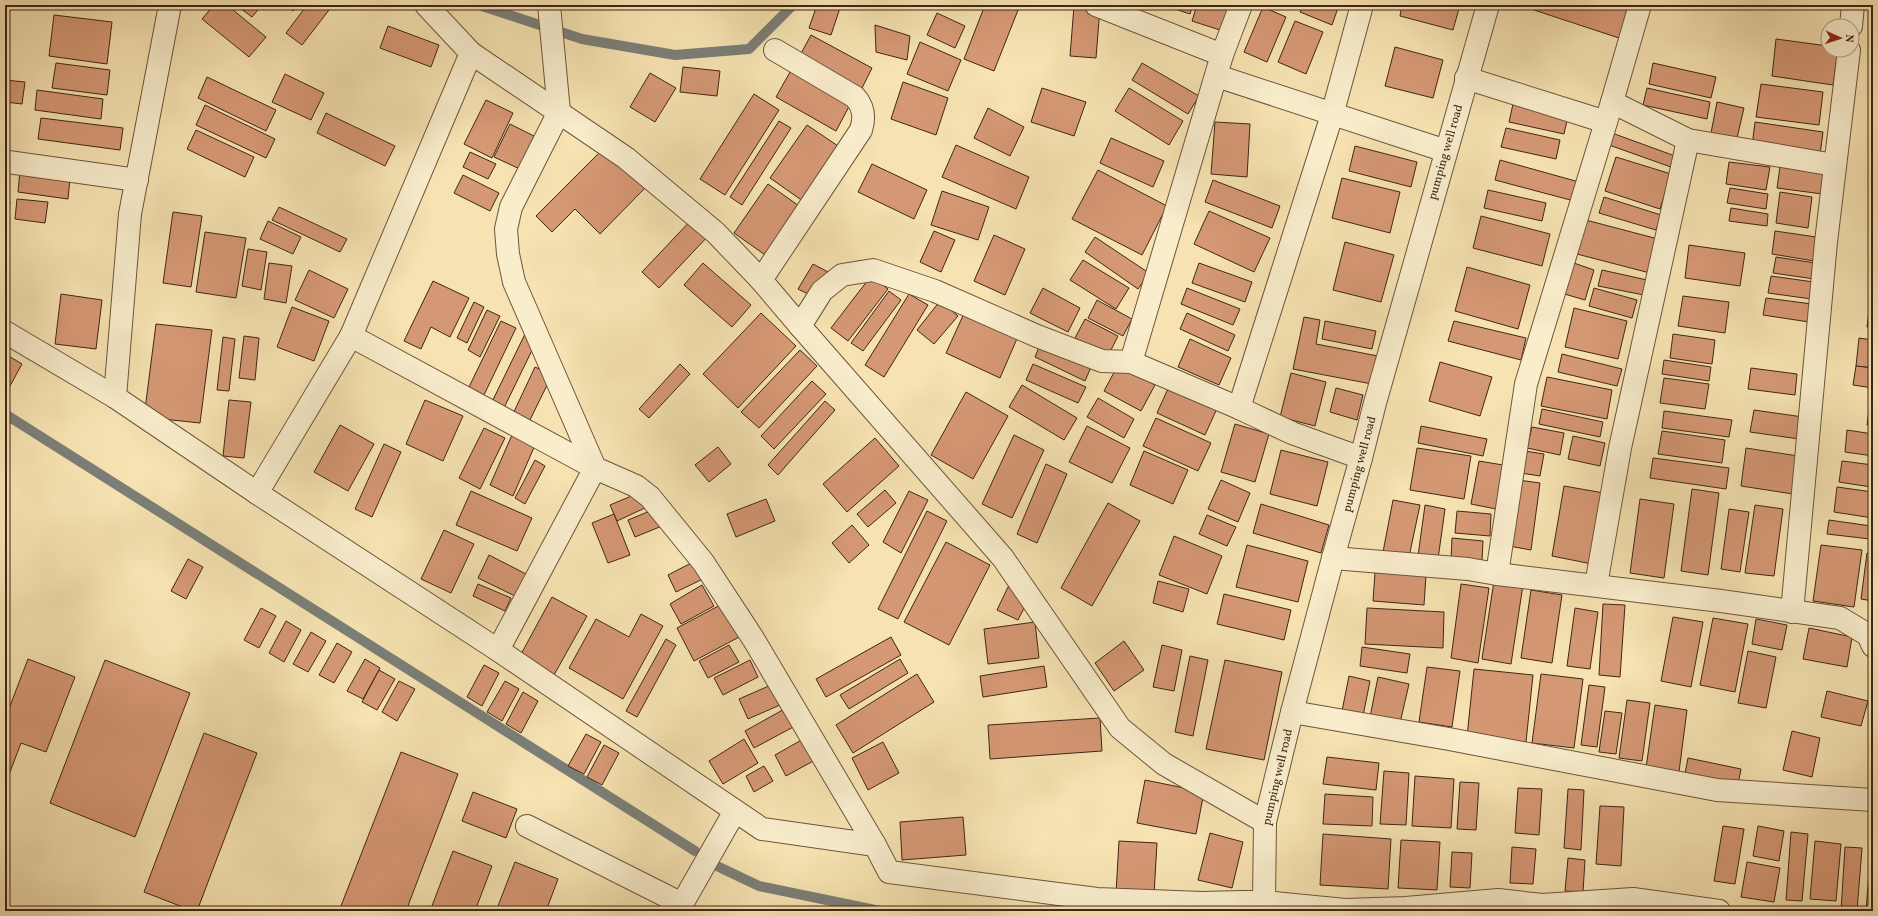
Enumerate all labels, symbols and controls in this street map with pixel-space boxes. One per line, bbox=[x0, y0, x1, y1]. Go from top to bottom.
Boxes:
north arrow bbox=[1820, 18, 1860, 58]
text: N bbox=[1841, 34, 1856, 43]
street label: pumping well road bbox=[1425, 102, 1467, 202]
street label: pumping well road bbox=[1339, 414, 1381, 514]
street label: pumping well road bbox=[1259, 727, 1297, 827]

